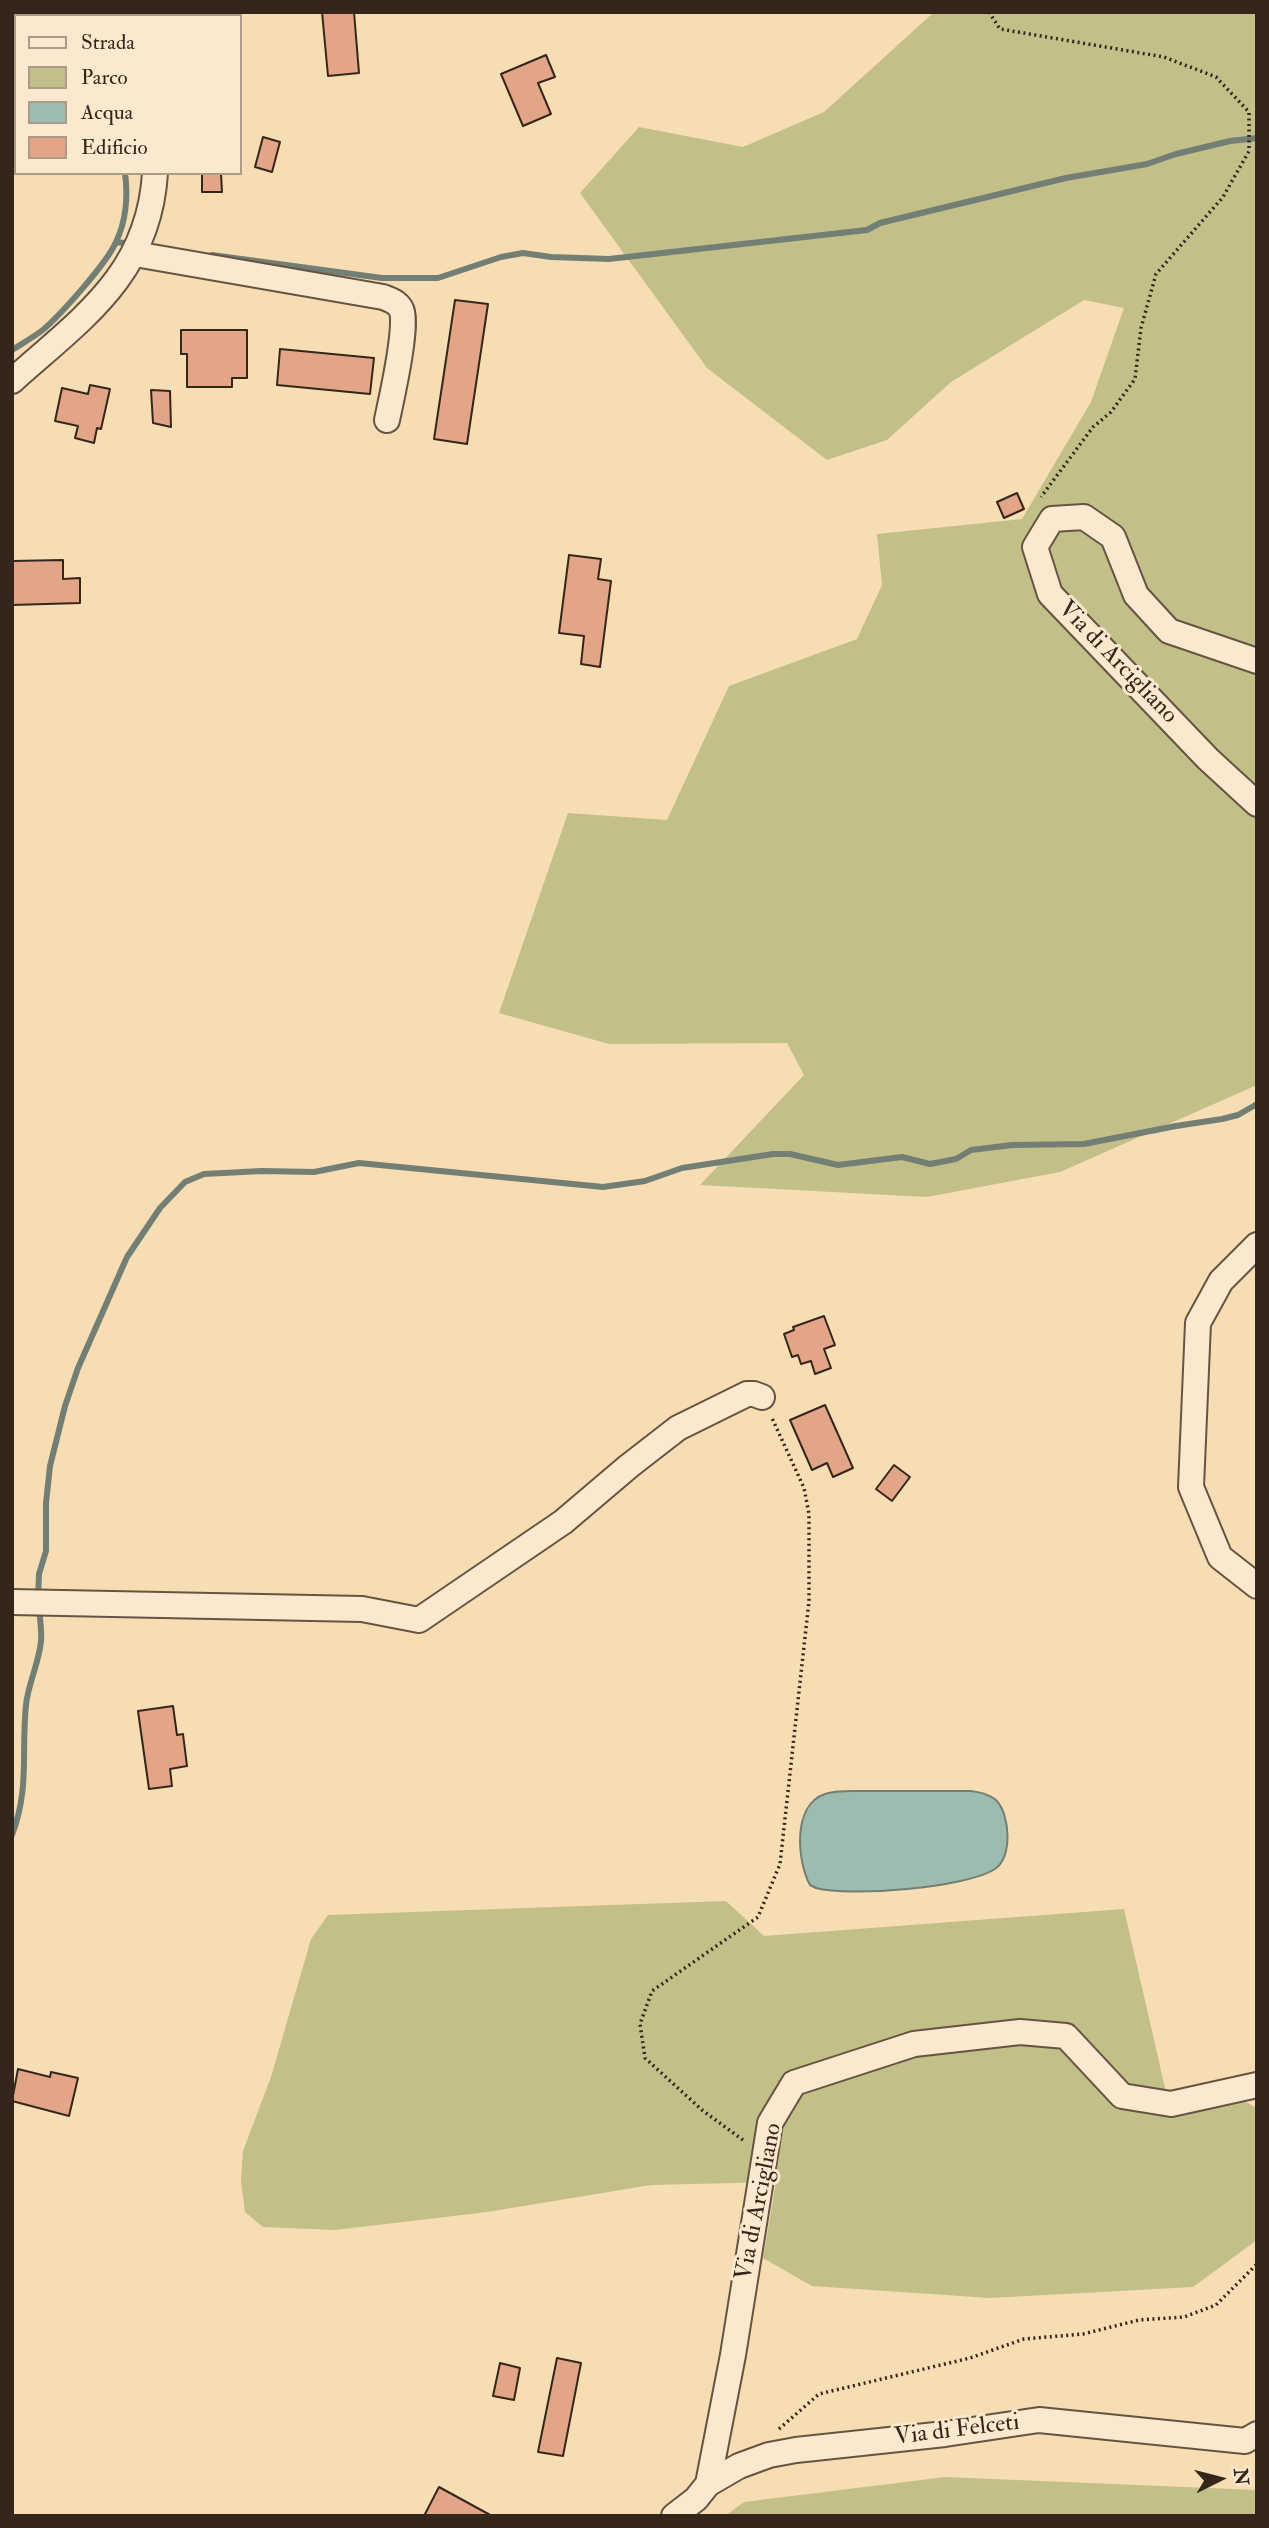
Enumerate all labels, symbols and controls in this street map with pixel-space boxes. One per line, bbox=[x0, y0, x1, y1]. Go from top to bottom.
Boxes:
legend bbox=[14, 14, 242, 175]
text: Strada bbox=[81, 29, 135, 56]
text: Parco bbox=[81, 64, 128, 91]
text: Acqua bbox=[81, 99, 133, 126]
text: Edificio bbox=[81, 134, 148, 161]
street label: Via di Arcigliano bbox=[1051, 596, 1183, 730]
street label: Via di Arcigliano bbox=[731, 2121, 789, 2283]
street label: Via di Felceti bbox=[893, 2409, 1021, 2453]
north arrow bbox=[1185, 2444, 1255, 2514]
text: N bbox=[1228, 2467, 1254, 2487]

